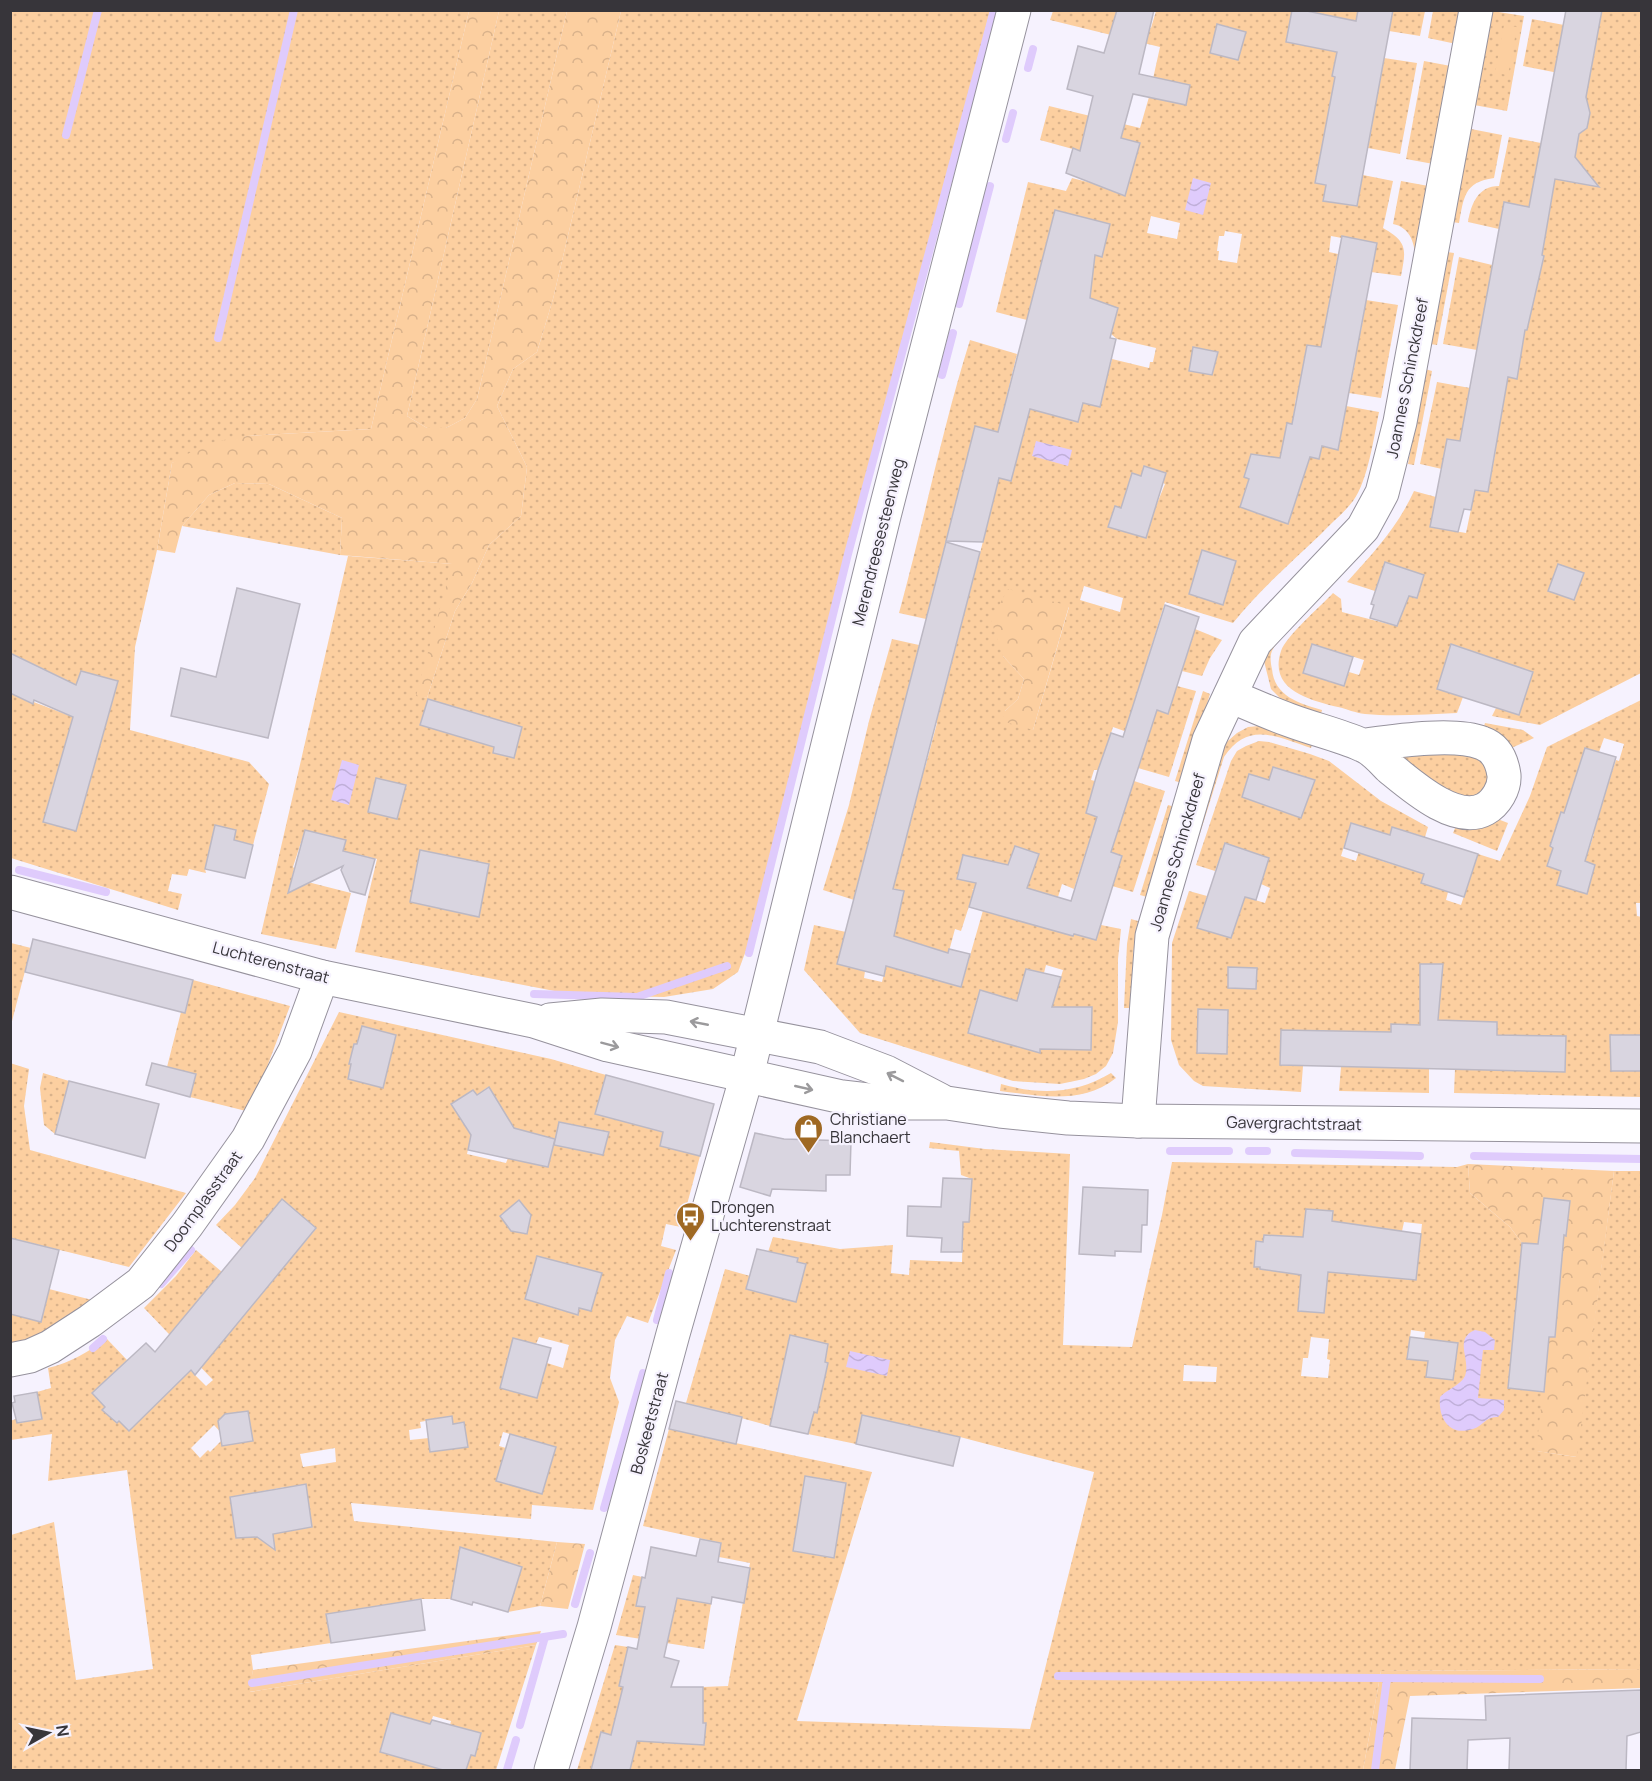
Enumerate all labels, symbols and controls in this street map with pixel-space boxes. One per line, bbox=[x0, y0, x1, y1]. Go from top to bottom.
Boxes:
street label: Joannes Schinckdreef bbox=[1381, 295, 1433, 460]
street label: Merendreesesteenweg bbox=[847, 456, 909, 628]
street label: Joannes Schinckdreef bbox=[1144, 770, 1210, 933]
street label: Luchterenstraat bbox=[210, 936, 332, 988]
one-way arrow bbox=[690, 1017, 710, 1028]
one-way arrow bbox=[600, 1039, 619, 1051]
one-way arrow bbox=[886, 1070, 904, 1082]
one-way arrow bbox=[793, 1083, 813, 1094]
place label: Christiane Blanchaert bbox=[830, 1108, 911, 1148]
street label: Gavergrachtstraat bbox=[1226, 1111, 1362, 1135]
shop icon: Christiane Blanchaert bbox=[793, 1112, 825, 1154]
street label: Doornplasstraat bbox=[159, 1146, 247, 1256]
place label: Drongen Luchterenstraat bbox=[711, 1196, 831, 1236]
bus stop icon: Drongen Luchterenstraat bbox=[674, 1200, 706, 1242]
street label: Boskeetstraat bbox=[625, 1369, 673, 1477]
north arrow bbox=[18, 1703, 78, 1763]
text: N bbox=[51, 1723, 75, 1738]

